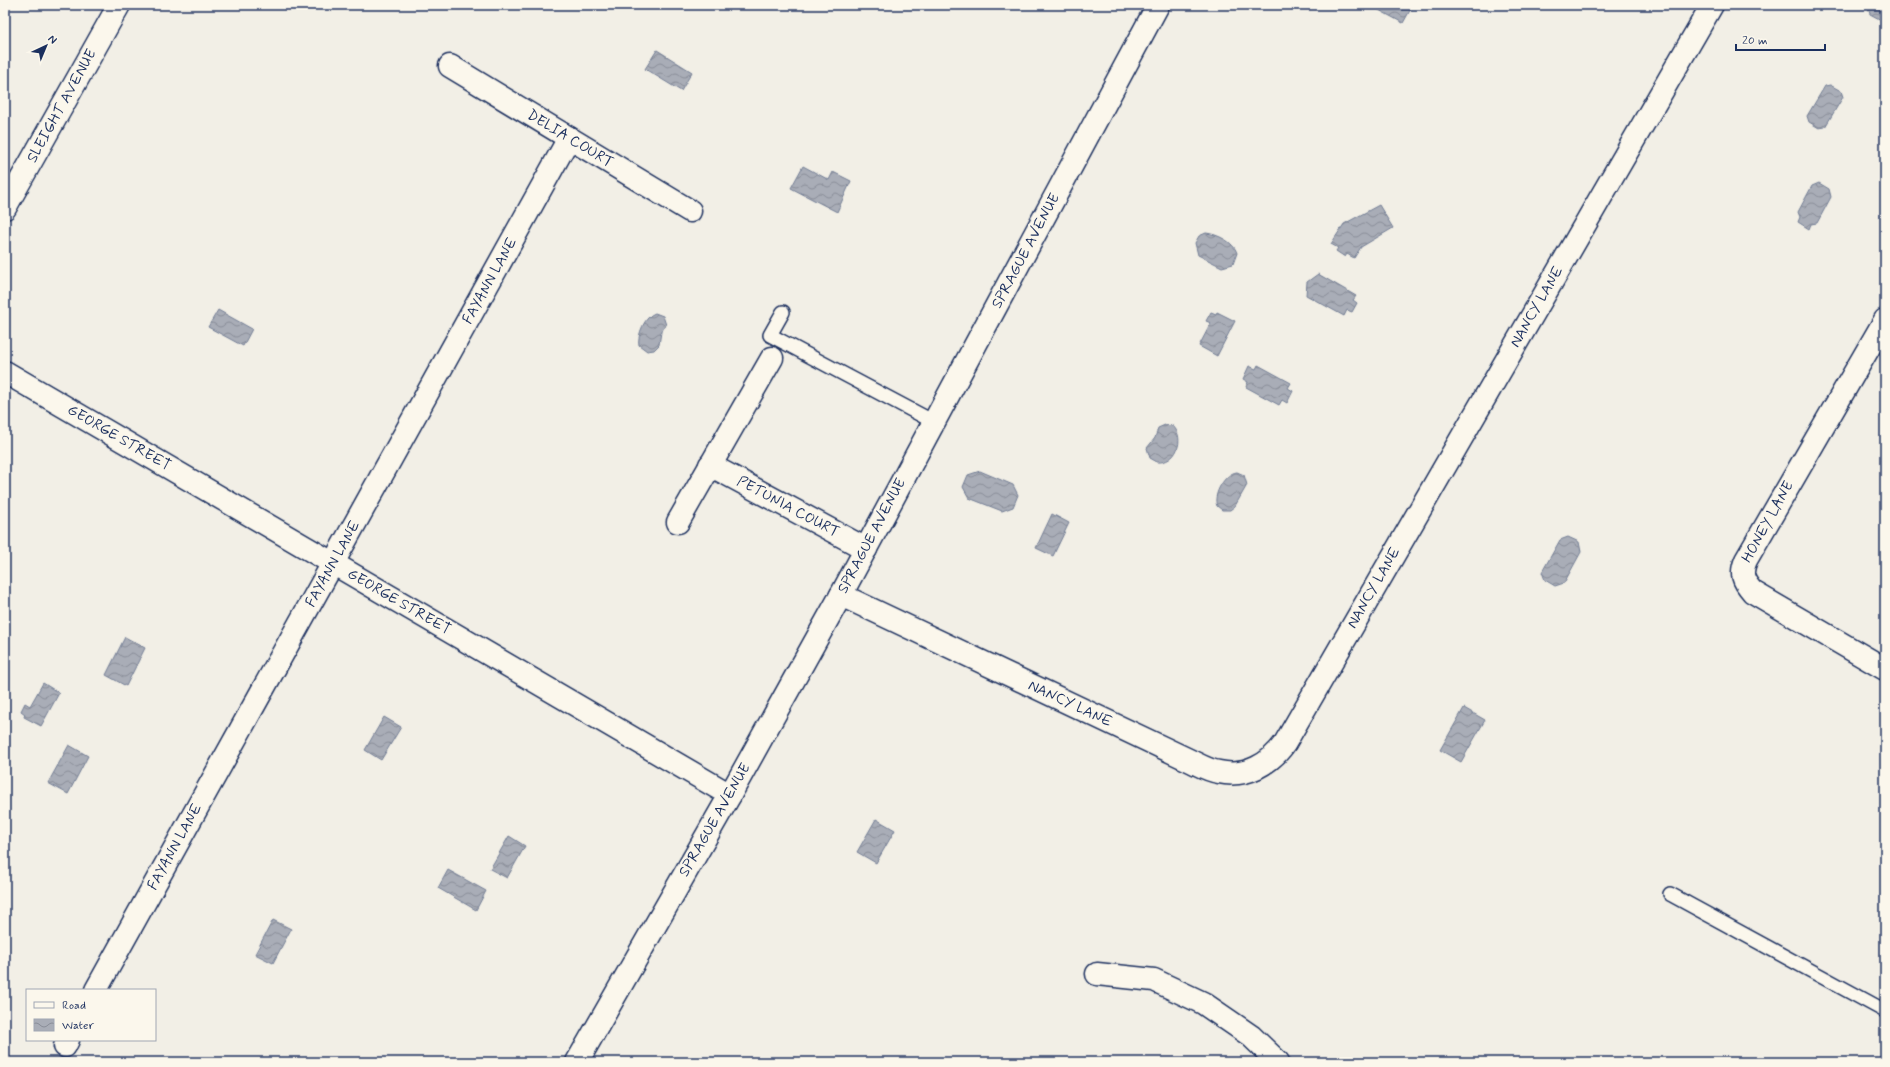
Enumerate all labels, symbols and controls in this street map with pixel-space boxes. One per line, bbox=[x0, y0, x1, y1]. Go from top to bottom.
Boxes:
north arrow bbox=[26, 26, 66, 66]
scale bar bbox=[1736, 26, 1825, 52]
text: N bbox=[45, 32, 60, 47]
text: 20 m bbox=[1742, 33, 1768, 49]
street label: SLEIGHT AVENUE bbox=[22, 45, 102, 166]
street label: DELIA COURT bbox=[523, 105, 617, 173]
street label: SPRAGUE AVENUE bbox=[987, 190, 1065, 312]
street label: FAYANN LANE bbox=[458, 234, 522, 328]
street label: NANCY LANE bbox=[1506, 262, 1569, 351]
street label: GEORGE STREET bbox=[64, 400, 175, 476]
street label: PETUNIA COURT bbox=[733, 472, 843, 543]
street label: SPRAGUE AVENUE bbox=[833, 475, 911, 597]
street label: HONEY LANE bbox=[1737, 477, 1799, 566]
street label: FAYANN LANE bbox=[301, 517, 365, 611]
street label: NANCY LANE bbox=[1343, 543, 1406, 632]
street label: GEORGE STREET bbox=[344, 564, 455, 640]
street label: NANCY LANE bbox=[1025, 676, 1116, 732]
street label: SPRAGUE AVENUE bbox=[674, 759, 756, 880]
street label: FAYANN LANE bbox=[143, 800, 207, 894]
legend bbox=[26, 989, 156, 1041]
text: Road bbox=[62, 998, 86, 1014]
text: Water bbox=[62, 1018, 94, 1034]

